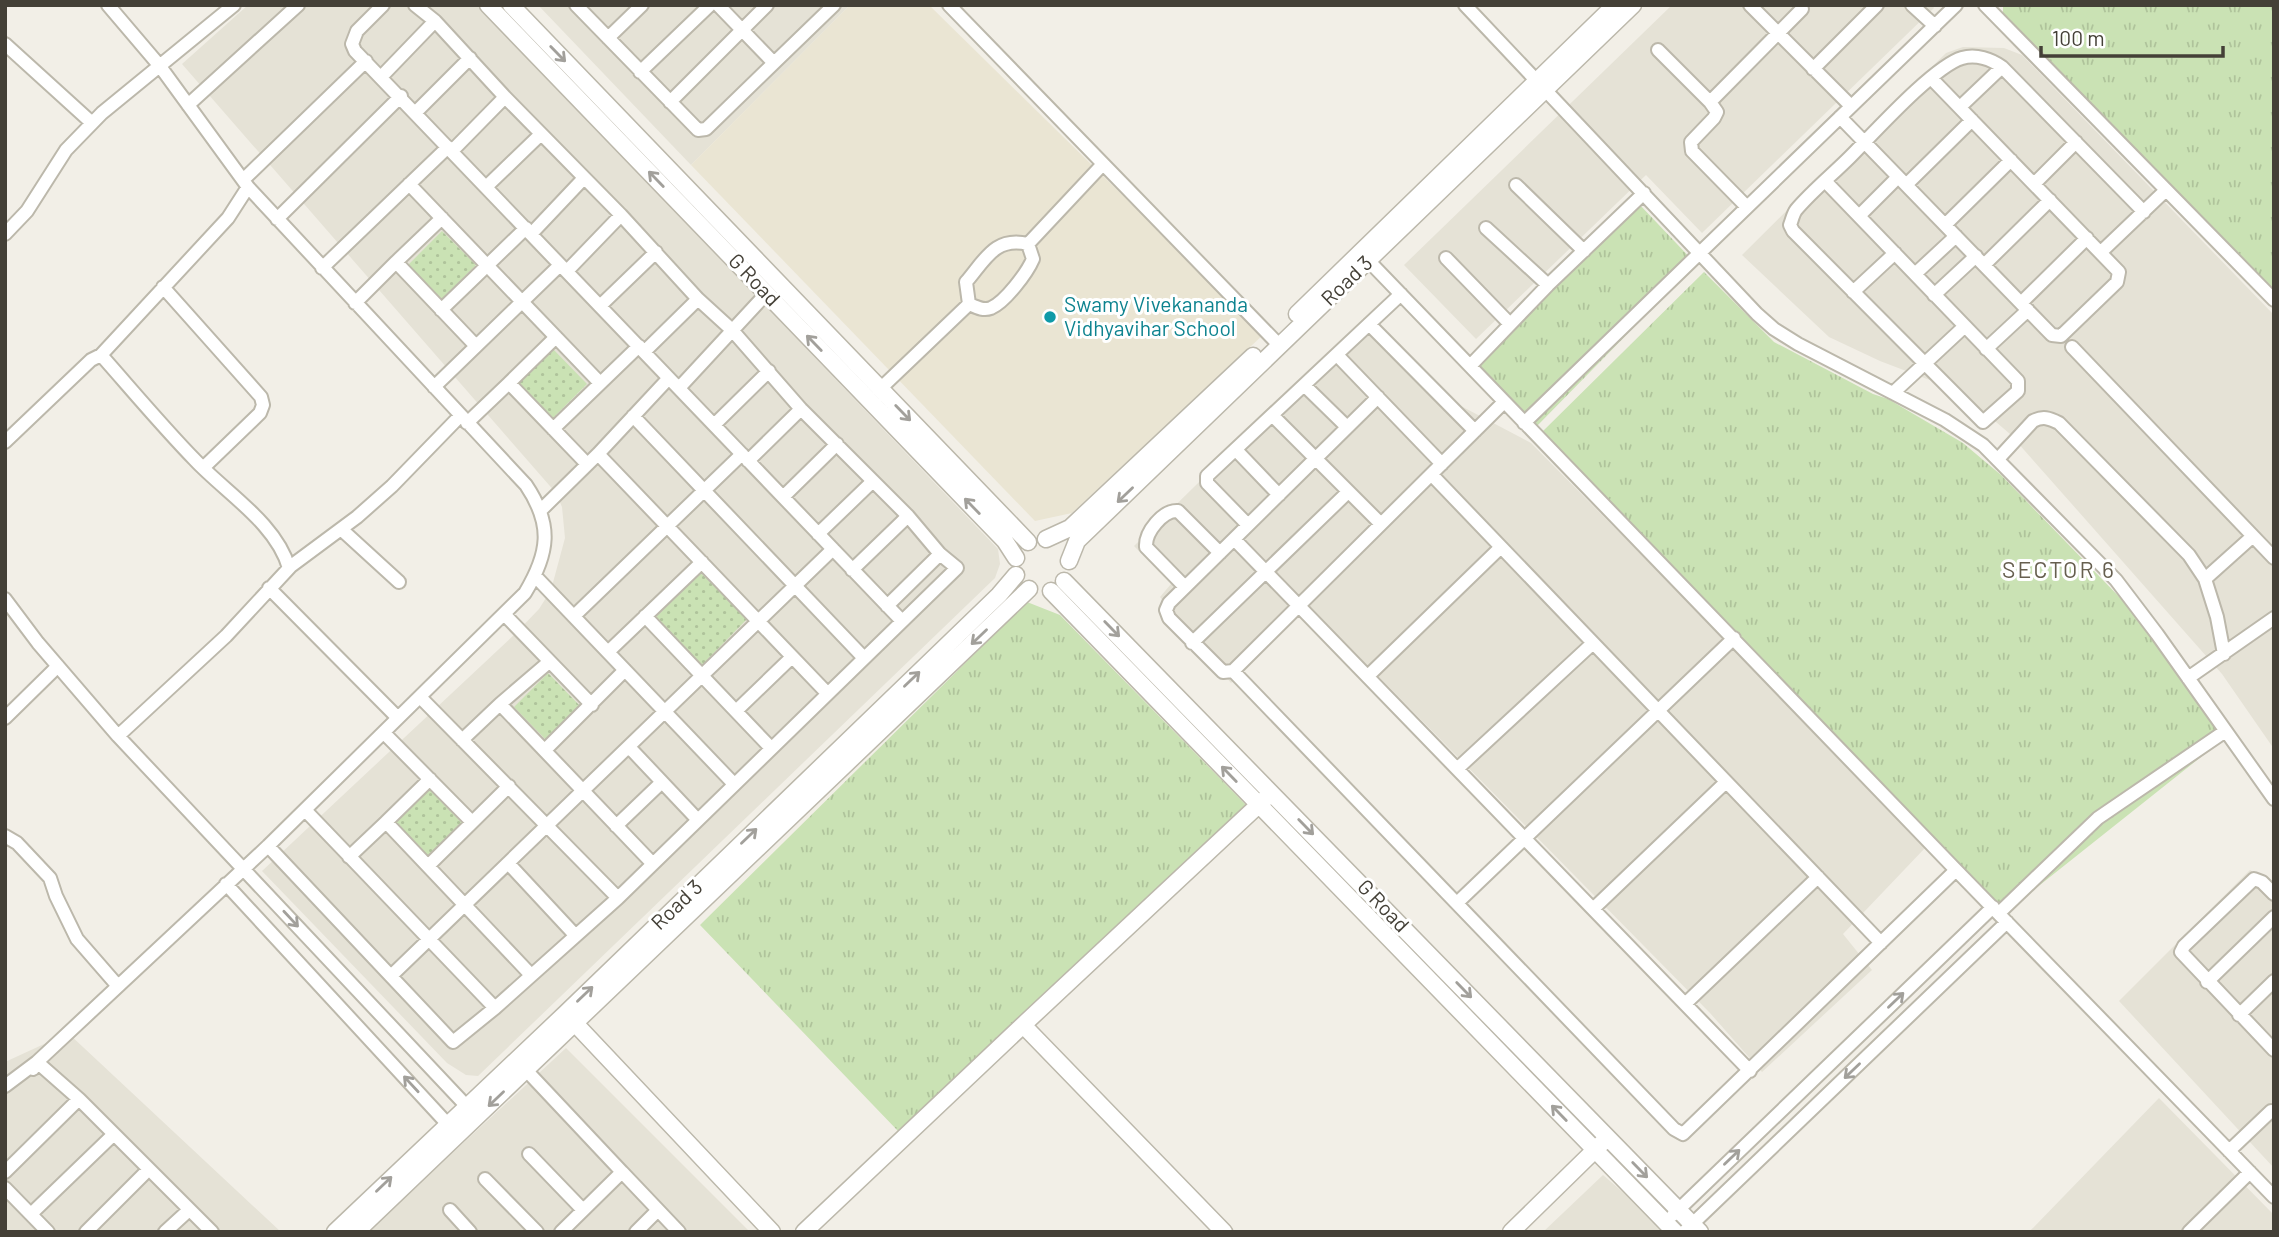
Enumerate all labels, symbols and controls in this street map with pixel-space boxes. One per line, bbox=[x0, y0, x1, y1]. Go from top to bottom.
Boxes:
scale bar bbox=[2041, 14, 2223, 58]
text: 100 m bbox=[2052, 25, 2105, 50]
one-way arrow bbox=[550, 46, 567, 63]
one-way arrow bbox=[647, 171, 664, 188]
street label: G Road bbox=[724, 247, 786, 310]
street label: Road 3 bbox=[1315, 250, 1377, 310]
place label: Swamy Vivekananda Vidhyavihar School bbox=[1064, 291, 1248, 340]
marker: Swamy Vivekananda Vidhyavihar School bbox=[1042, 309, 1058, 325]
one-way arrow bbox=[805, 335, 822, 352]
one-way arrow bbox=[894, 404, 911, 421]
one-way arrow bbox=[1117, 486, 1134, 503]
one-way arrow bbox=[963, 498, 980, 515]
district label: SECTOR 6 bbox=[2002, 555, 2116, 583]
one-way arrow bbox=[1104, 621, 1121, 638]
one-way arrow bbox=[971, 628, 988, 645]
one-way arrow bbox=[903, 670, 920, 687]
one-way arrow bbox=[1221, 766, 1238, 783]
one-way arrow bbox=[1297, 818, 1314, 835]
one-way arrow bbox=[740, 828, 757, 845]
street label: G Road bbox=[1353, 873, 1415, 936]
street label: Road 3 bbox=[645, 874, 707, 934]
one-way arrow bbox=[282, 910, 299, 927]
one-way arrow bbox=[1456, 981, 1473, 998]
one-way arrow bbox=[576, 986, 593, 1003]
one-way arrow bbox=[1887, 991, 1904, 1008]
one-way arrow bbox=[1844, 1062, 1861, 1079]
one-way arrow bbox=[403, 1075, 419, 1093]
one-way arrow bbox=[488, 1090, 505, 1107]
one-way arrow bbox=[1551, 1104, 1568, 1121]
one-way arrow bbox=[1723, 1149, 1740, 1166]
one-way arrow bbox=[1632, 1161, 1649, 1178]
one-way arrow bbox=[375, 1176, 392, 1193]

